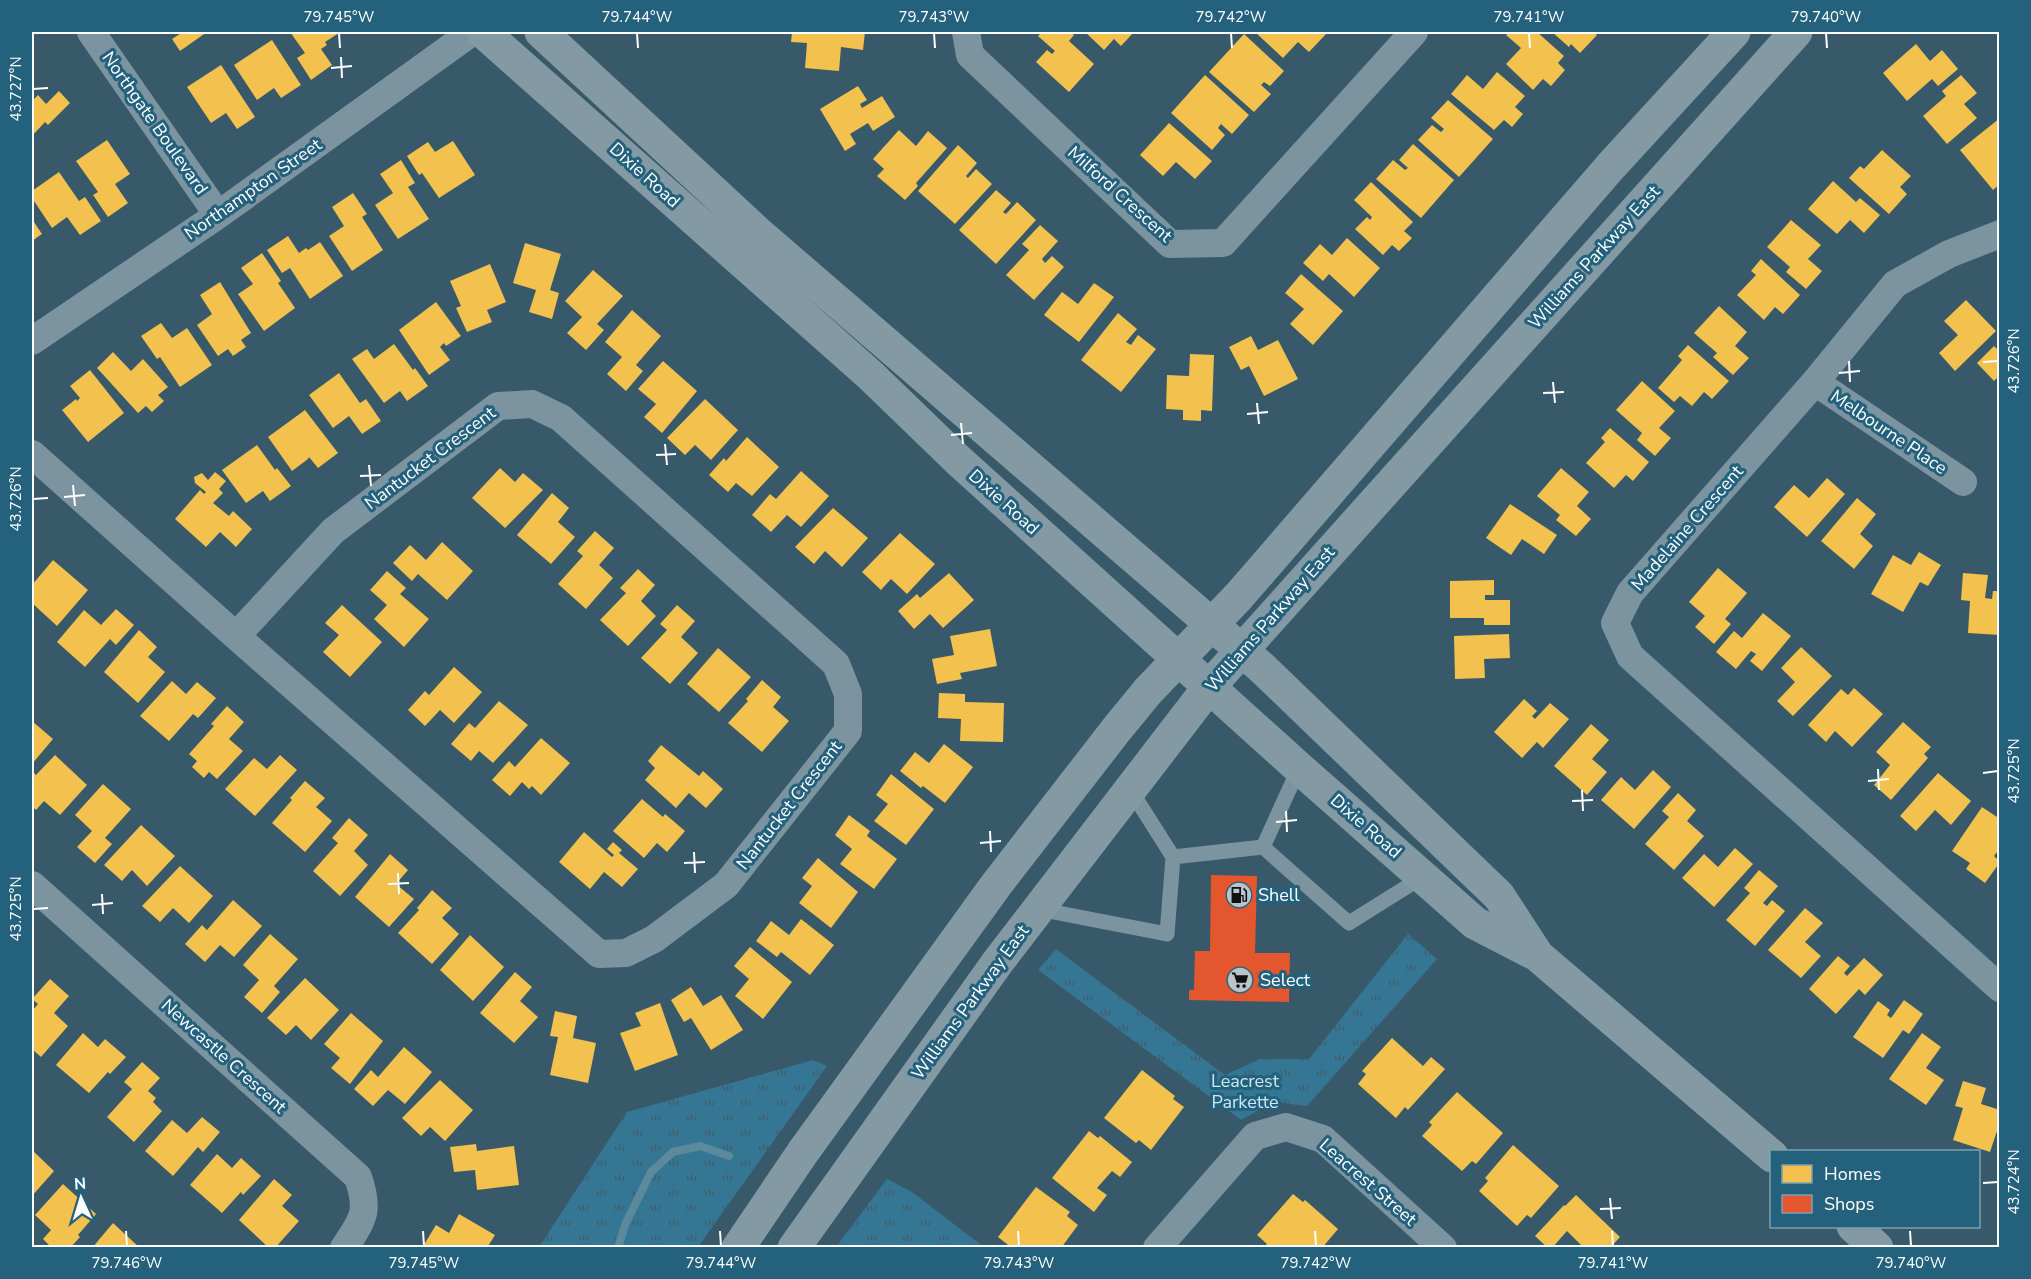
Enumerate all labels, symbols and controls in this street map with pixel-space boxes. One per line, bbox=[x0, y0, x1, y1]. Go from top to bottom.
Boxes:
text: 79.745°W bbox=[304, 7, 375, 27]
text: 79.744°W bbox=[602, 7, 673, 27]
text: 79.743°W bbox=[899, 7, 970, 27]
text: 79.742°W bbox=[1196, 7, 1267, 27]
text: 79.741°W bbox=[1494, 7, 1565, 27]
text: 79.740°W bbox=[1791, 7, 1862, 27]
street label: Northgate Boulevard bbox=[97, 47, 213, 199]
text: 43.727°N bbox=[6, 56, 26, 122]
street label: Northampton Street bbox=[180, 132, 327, 245]
street label: Dixie Road bbox=[605, 137, 685, 213]
street label: Milford Crescent bbox=[1063, 141, 1178, 248]
street label: Williams Parkway East bbox=[1523, 179, 1666, 334]
text: 43.726°N bbox=[2004, 328, 2024, 394]
street label: Melbourne Place bbox=[1826, 384, 1952, 480]
street label: Nantucket Crescent bbox=[360, 400, 501, 515]
street label: Madelaine Crescent bbox=[1626, 459, 1749, 596]
street label: Dixie Road bbox=[964, 464, 1044, 540]
text: 43.726°N bbox=[6, 466, 26, 532]
street label: Williams Parkway East bbox=[1200, 541, 1340, 697]
street label: Nantucket Crescent bbox=[731, 735, 848, 875]
text: 43.725°N bbox=[2004, 738, 2024, 804]
street label: Dixie Road bbox=[1325, 788, 1407, 864]
text: 43.725°N bbox=[6, 876, 26, 942]
fuel station icon: Shell bbox=[1224, 880, 1254, 910]
place label: Shell bbox=[1258, 883, 1300, 907]
street label: Williams Parkway East bbox=[906, 919, 1035, 1084]
supermarket icon: Select bbox=[1225, 965, 1255, 995]
place label: Select bbox=[1260, 968, 1311, 992]
street label: Newcastle Crescent bbox=[156, 993, 292, 1119]
park label: Leacrest Parkette bbox=[1211, 1069, 1280, 1114]
street label: Leacrest Street bbox=[1314, 1133, 1422, 1231]
text: 43.724°N bbox=[2004, 1149, 2024, 1215]
legend bbox=[1770, 1150, 1980, 1228]
text: Homes bbox=[1824, 1162, 1881, 1186]
north arrow bbox=[51, 1168, 111, 1228]
text: N bbox=[73, 1173, 87, 1195]
text: Shops bbox=[1824, 1192, 1874, 1216]
text: 79.746°W bbox=[92, 1253, 163, 1273]
text: 79.745°W bbox=[389, 1253, 460, 1273]
text: 79.744°W bbox=[686, 1253, 757, 1273]
text: 79.743°W bbox=[984, 1253, 1055, 1273]
text: 79.742°W bbox=[1281, 1253, 1352, 1273]
text: 79.741°W bbox=[1578, 1253, 1649, 1273]
text: 79.740°W bbox=[1876, 1253, 1947, 1273]

